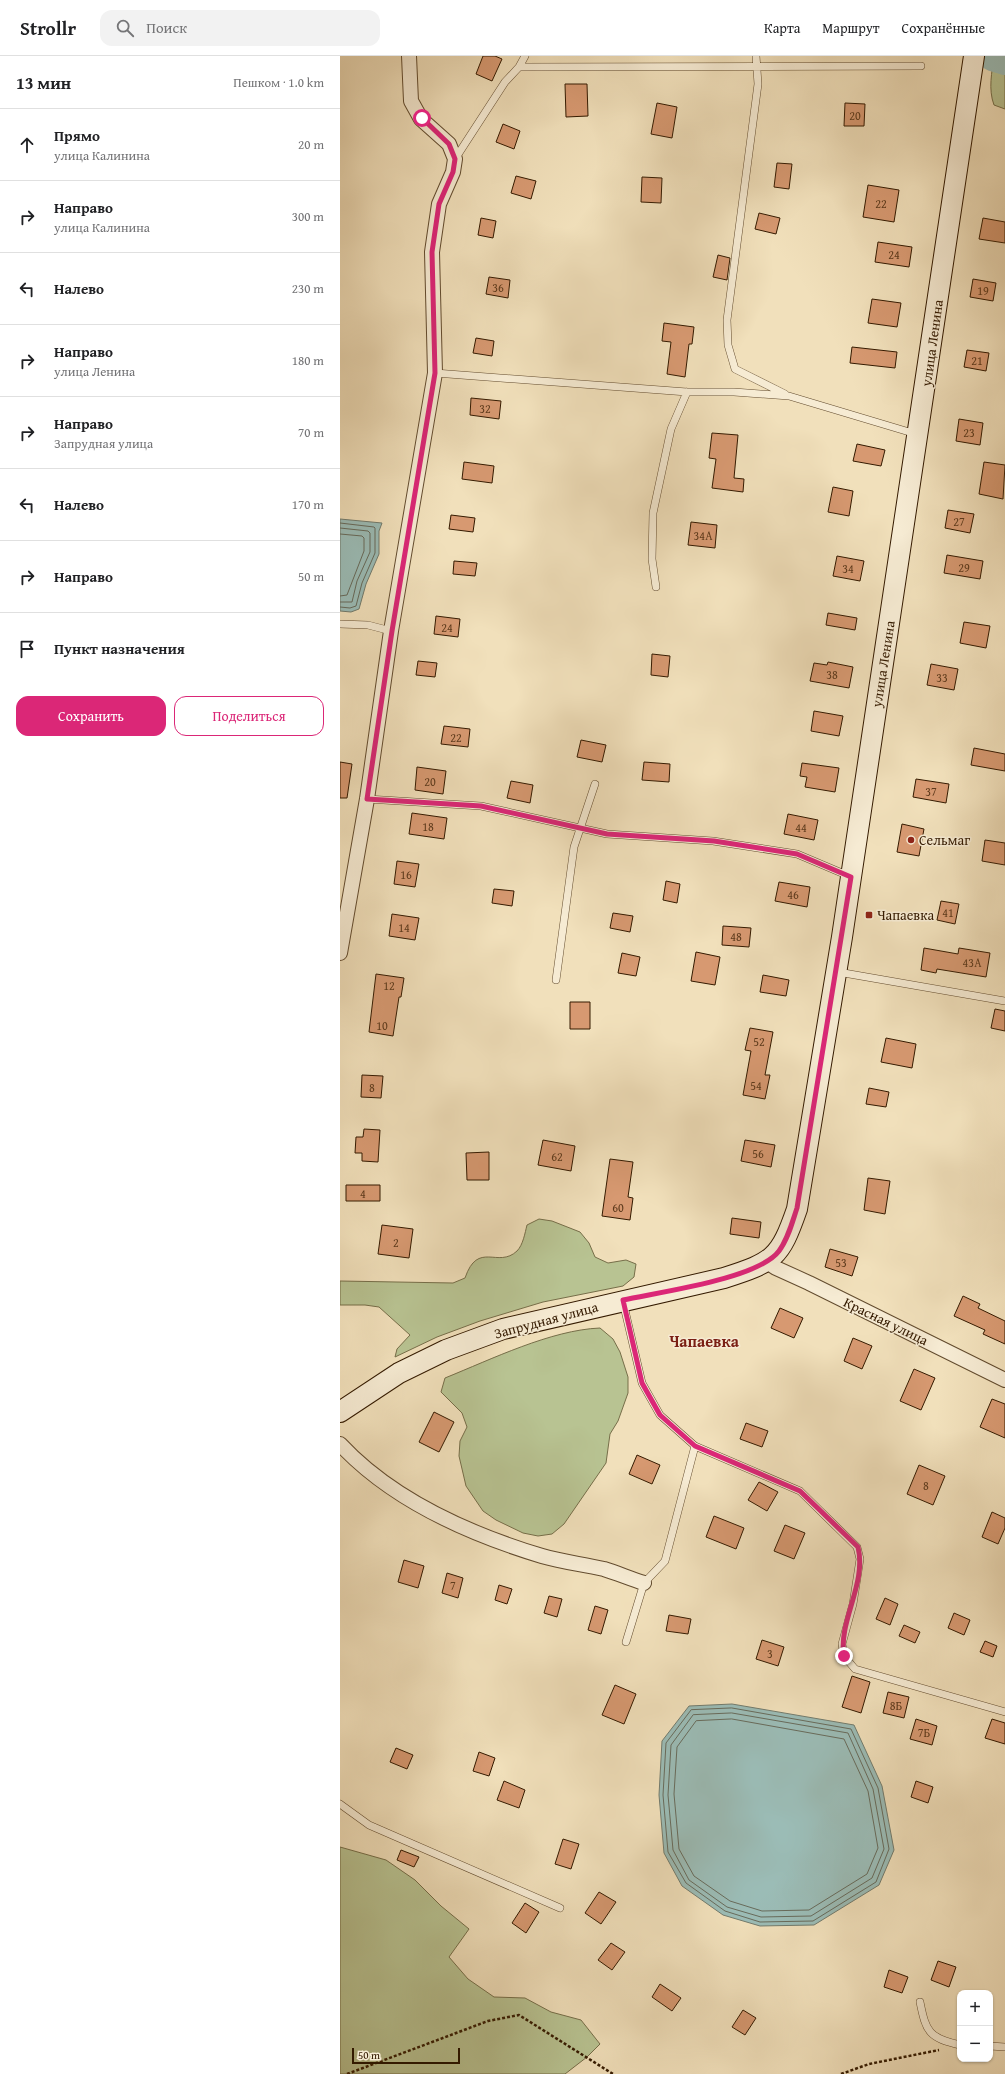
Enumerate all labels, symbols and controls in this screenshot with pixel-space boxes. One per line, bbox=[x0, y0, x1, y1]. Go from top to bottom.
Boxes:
search box bbox=[100, 10, 380, 46]
text: Strollr bbox=[20, 14, 76, 42]
icon: search bbox=[114, 17, 136, 39]
text: Поиск bbox=[146, 17, 187, 38]
text: Карта bbox=[764, 18, 800, 38]
text: Маршрут bbox=[822, 18, 880, 38]
text: Сохранённые bbox=[902, 18, 985, 38]
text: 13 мин bbox=[16, 70, 71, 95]
text: Пешком · 1.0 km bbox=[233, 73, 324, 92]
house number: 20 bbox=[849, 107, 861, 124]
route start bbox=[413, 109, 431, 127]
text: Прямо bbox=[54, 125, 100, 146]
icon: ahead bbox=[16, 134, 38, 156]
text: 20 m bbox=[298, 135, 324, 154]
text: улица Калинина bbox=[54, 146, 150, 165]
house number: 22 bbox=[875, 195, 887, 212]
text: Направо bbox=[54, 197, 113, 218]
icon: right bbox=[16, 206, 38, 228]
text: 300 m bbox=[292, 207, 324, 226]
text: улица Калинина bbox=[54, 218, 150, 237]
house number: 24 bbox=[888, 246, 900, 263]
icon: left bbox=[16, 278, 38, 300]
text: Налево bbox=[54, 278, 104, 299]
text: 230 m bbox=[292, 279, 324, 298]
house number: 36 bbox=[492, 279, 504, 296]
house number: 19 bbox=[977, 282, 989, 299]
street label: улица Ленина bbox=[916, 298, 948, 389]
text: Направо bbox=[54, 341, 113, 362]
icon: right bbox=[16, 350, 38, 372]
text: 180 m bbox=[292, 351, 324, 370]
house number: 21 bbox=[971, 352, 983, 369]
text: улица Ленина bbox=[54, 362, 135, 381]
house number: 32 bbox=[479, 400, 491, 417]
text: Направо bbox=[54, 413, 113, 434]
icon: right bbox=[16, 422, 38, 444]
text: 70 m bbox=[298, 423, 324, 442]
house number: 23 bbox=[963, 424, 975, 441]
text: Запрудная улица bbox=[54, 434, 153, 453]
icon: left bbox=[16, 494, 38, 516]
text: Налево bbox=[54, 494, 104, 515]
text: 170 m bbox=[292, 495, 324, 514]
house number: 27 bbox=[953, 513, 965, 530]
house number: 34А bbox=[694, 527, 713, 544]
house number: 29 bbox=[958, 559, 970, 576]
house number: 34 bbox=[842, 560, 854, 577]
icon: right bbox=[16, 566, 38, 588]
text: Направо bbox=[54, 566, 113, 587]
text: 50 m bbox=[298, 567, 324, 586]
house number: 24 bbox=[441, 619, 453, 636]
street label: улица Ленина bbox=[866, 619, 900, 710]
icon: arrive bbox=[16, 638, 38, 660]
text: Пункт назначения bbox=[54, 638, 185, 659]
house number: 38 bbox=[826, 666, 838, 683]
house number: 33 bbox=[936, 669, 948, 686]
button: Сохранить bbox=[16, 696, 166, 736]
button: Поделиться bbox=[174, 696, 324, 736]
house number: 22 bbox=[450, 729, 462, 746]
house number: 20 bbox=[424, 773, 436, 790]
house number: 37 bbox=[925, 783, 937, 800]
house number: 18 bbox=[422, 818, 434, 835]
house number: 44 bbox=[795, 819, 807, 836]
place label: Сельмаг bbox=[919, 830, 970, 850]
marker: Сельмаг bbox=[906, 835, 916, 845]
house number: 16 bbox=[400, 866, 412, 883]
house number: 46 bbox=[787, 886, 799, 903]
house number: 41 bbox=[942, 904, 954, 921]
place label: Чапаевка bbox=[877, 905, 935, 925]
marker: Чапаевка bbox=[864, 910, 874, 920]
house number: 14 bbox=[398, 919, 410, 936]
house number: 48 bbox=[730, 928, 742, 945]
house number: 43А bbox=[963, 954, 982, 971]
house number: 12 bbox=[383, 977, 395, 994]
house number: 10 bbox=[376, 1017, 388, 1034]
house number: 52 bbox=[753, 1033, 765, 1050]
house number: 54 bbox=[750, 1077, 762, 1094]
house number: 8 bbox=[369, 1079, 375, 1096]
house number: 56 bbox=[752, 1145, 764, 1162]
house number: 62 bbox=[551, 1148, 563, 1165]
house number: 4 bbox=[360, 1185, 366, 1202]
house number: 60 bbox=[612, 1199, 624, 1216]
house number: 2 bbox=[393, 1234, 399, 1251]
house number: 53 bbox=[835, 1254, 847, 1271]
street label: Красная улица bbox=[840, 1292, 932, 1350]
street label: Запрудная улица bbox=[492, 1296, 601, 1343]
district label: Чапаевка bbox=[669, 1329, 740, 1353]
house number: 8 bbox=[923, 1477, 929, 1494]
house number: 7 bbox=[450, 1577, 456, 1594]
house number: 3 bbox=[767, 1645, 773, 1662]
route end bbox=[835, 1647, 853, 1665]
house number: 8Б bbox=[890, 1697, 902, 1714]
house number: 7Б bbox=[918, 1724, 930, 1741]
map controls bbox=[957, 1990, 993, 2062]
button: + bbox=[957, 1990, 993, 2026]
button: − bbox=[957, 2026, 993, 2062]
scale bar bbox=[352, 2046, 460, 2065]
text: 50 m bbox=[358, 2047, 380, 2063]

